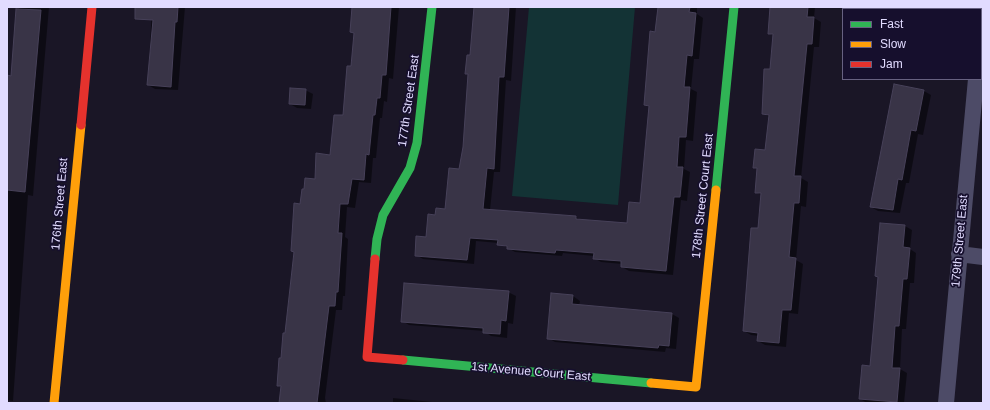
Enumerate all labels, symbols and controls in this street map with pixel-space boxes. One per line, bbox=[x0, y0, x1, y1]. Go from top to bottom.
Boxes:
legend bbox=[842, 8, 982, 80]
text: Fast bbox=[880, 17, 903, 31]
text: Slow bbox=[880, 37, 906, 51]
street label: 177th Street East bbox=[395, 54, 423, 148]
text: Jam bbox=[880, 57, 903, 71]
street label: 178th Street Court East bbox=[689, 133, 717, 259]
street label: 176th Street East bbox=[49, 157, 71, 251]
street label: 179th Street East bbox=[949, 194, 971, 288]
street label: 1st Avenue Court East bbox=[471, 360, 591, 384]

